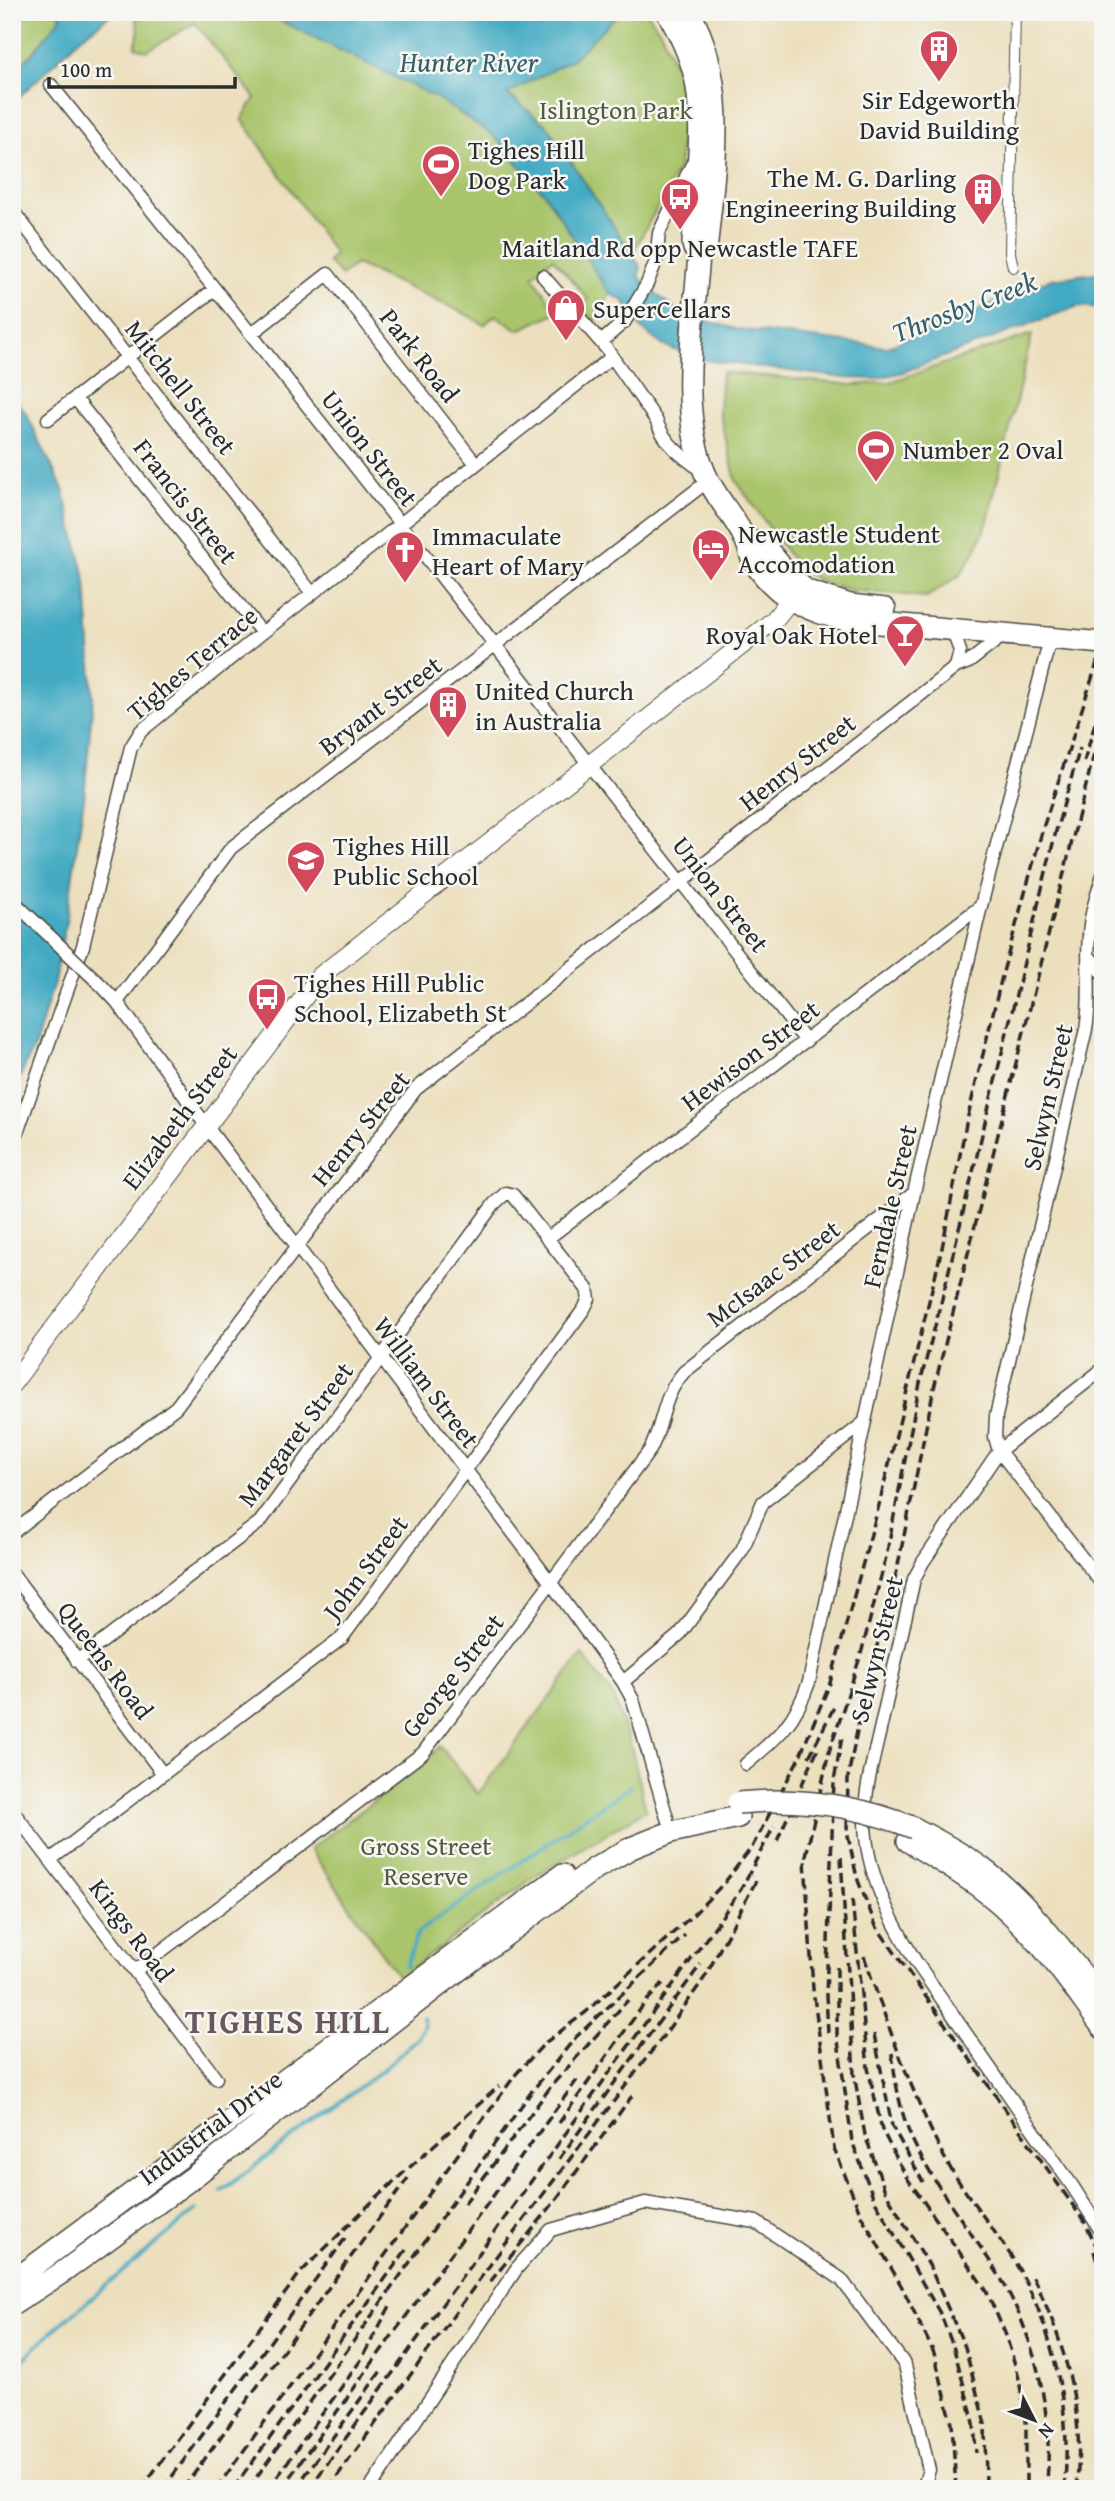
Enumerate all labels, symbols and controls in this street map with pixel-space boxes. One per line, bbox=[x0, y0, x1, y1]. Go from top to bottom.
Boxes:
building icon: Sir Edgeworth David Building bbox=[918, 28, 960, 83]
water label: Hunter River bbox=[399, 41, 540, 82]
scale bar bbox=[49, 46, 234, 90]
text: 100 m bbox=[60, 54, 112, 85]
place label: Sir Edgeworth David Building bbox=[859, 80, 1019, 149]
park label: Islington Park bbox=[539, 90, 693, 129]
place label: Tighes Hill Dog Park bbox=[468, 130, 585, 199]
sports icon: Tighes Hill Dog Park bbox=[420, 143, 462, 198]
place label: The M. G. Darling Engineering Building bbox=[726, 158, 956, 227]
building icon: The M. G. Darling Engineering Building bbox=[962, 171, 1004, 226]
bus stop icon: Maitland Rd opp Newcastle TAFE bbox=[659, 176, 701, 231]
place label: Maitland Rd opp Newcastle TAFE bbox=[502, 228, 858, 267]
water label: Throsby Creek bbox=[886, 260, 1042, 352]
shop icon: SuperCellars bbox=[545, 287, 587, 342]
place label: SuperCellars bbox=[593, 289, 731, 328]
street label: Park Road bbox=[371, 300, 469, 411]
street label: Mitchell Street bbox=[116, 311, 246, 463]
street label: Union Street bbox=[312, 381, 428, 515]
sports icon: Number 2 Oval bbox=[855, 428, 897, 483]
street label: Francis Street bbox=[124, 430, 248, 572]
place label: Number 2 Oval bbox=[903, 430, 1063, 469]
place label: Newcastle Student Accomodation bbox=[738, 514, 940, 583]
place label: Immaculate Heart of Mary bbox=[432, 516, 584, 585]
hotel icon: Newcastle Student Accomodation bbox=[690, 527, 732, 582]
church icon: Immaculate Heart of Mary bbox=[384, 529, 426, 584]
street label: Tighes Terrace bbox=[118, 596, 266, 730]
bar icon: Royal Oak Hotel bbox=[884, 613, 926, 668]
place label: Royal Oak Hotel bbox=[706, 615, 878, 654]
street label: Bryant Street bbox=[310, 646, 450, 764]
place label: United Church in Australia bbox=[475, 671, 634, 740]
building icon: United Church in Australia bbox=[427, 684, 469, 739]
street label: Henry Street bbox=[730, 704, 864, 820]
place label: Tighes Hill Public School bbox=[333, 826, 479, 895]
street label: Union Street bbox=[663, 827, 779, 961]
school or university icon: Tighes Hill Public School bbox=[285, 839, 327, 894]
place label: Tighes Hill Public School, Elizabeth St bbox=[294, 963, 507, 1032]
bus stop icon: Tighes Hill Public School, Elizabeth St bbox=[246, 976, 288, 1031]
street label: Hewison Street bbox=[672, 990, 828, 1120]
street label: Selwyn Street bbox=[1011, 1020, 1083, 1174]
street label: Elizabeth Street bbox=[112, 1036, 246, 1198]
street label: Henry Street bbox=[301, 1062, 419, 1194]
street label: Ferndale Street bbox=[851, 1121, 927, 1291]
street label: McIsaac Street bbox=[698, 1210, 848, 1336]
street label: William Street bbox=[364, 1308, 490, 1456]
street label: Margaret Street bbox=[227, 1353, 363, 1515]
street label: John Street bbox=[311, 1506, 417, 1630]
street label: Selwyn Street bbox=[839, 1572, 913, 1726]
street label: Queens Road bbox=[49, 1593, 164, 1727]
street label: George Street bbox=[391, 1605, 513, 1745]
park label: Gross Street Reserve bbox=[360, 1826, 492, 1895]
street label: Kings Road bbox=[80, 1870, 184, 1990]
district label: TIGHES HILL bbox=[185, 1997, 391, 2045]
street label: Industrial Drive bbox=[130, 2060, 290, 2194]
north arrow bbox=[1000, 2386, 1070, 2456]
text: N bbox=[1032, 2417, 1061, 2446]

